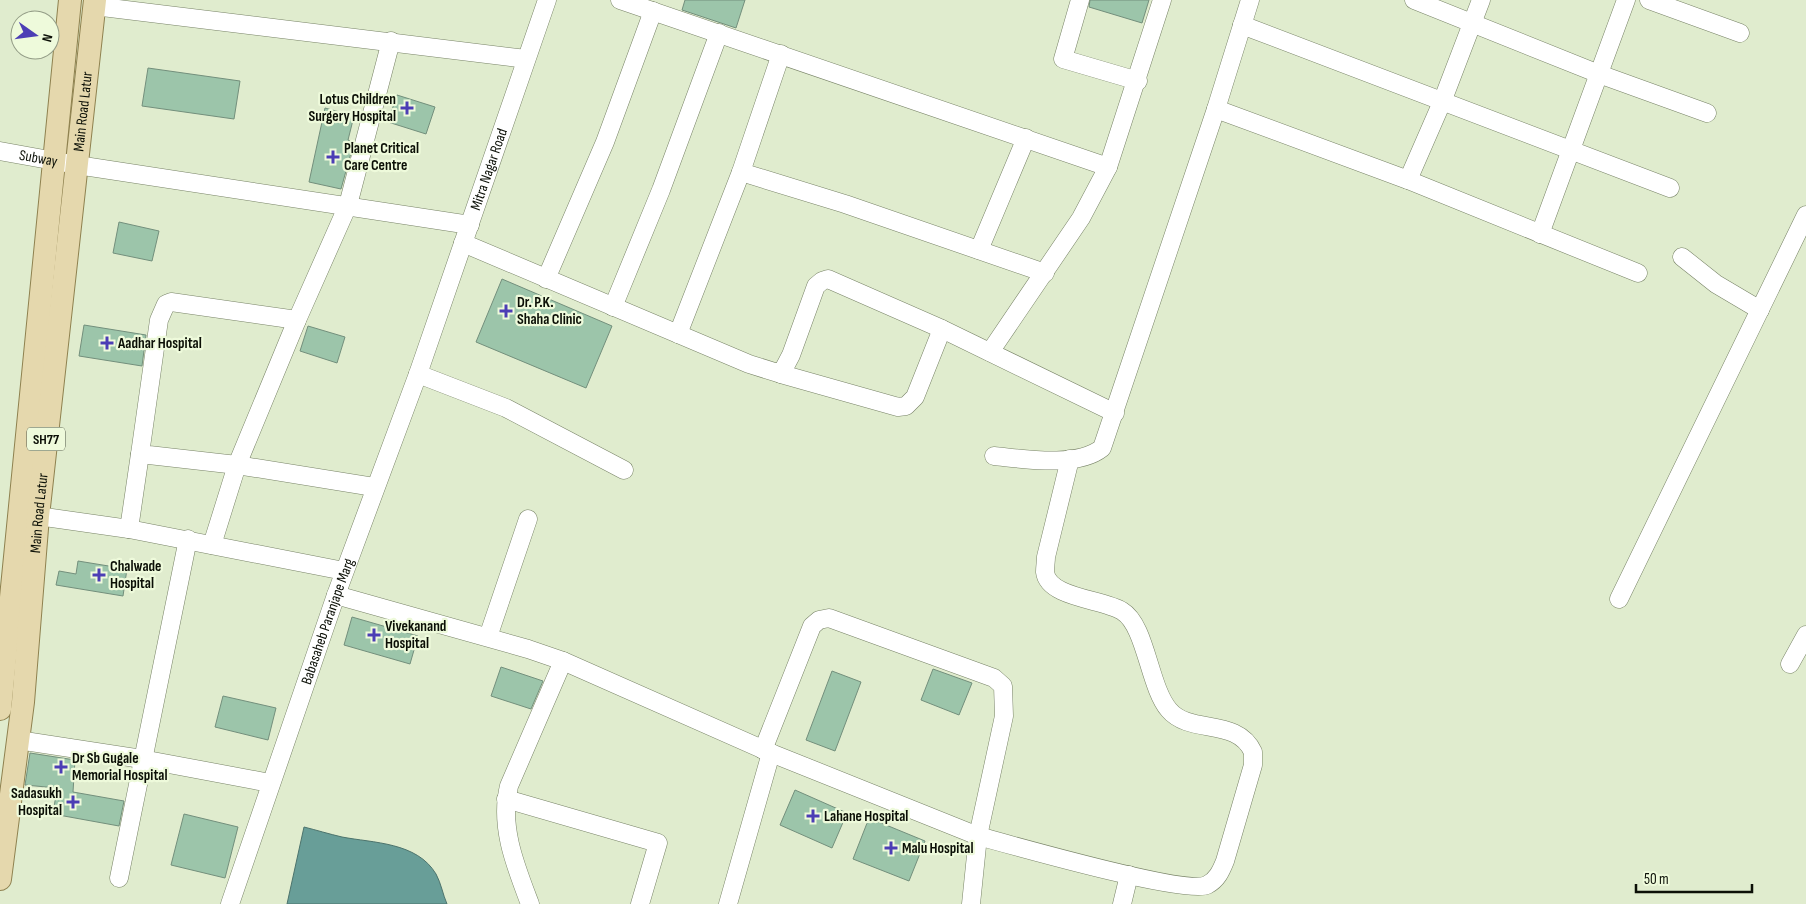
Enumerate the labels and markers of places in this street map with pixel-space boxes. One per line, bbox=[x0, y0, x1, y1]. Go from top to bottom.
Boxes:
place label: Lotus Children Surgery Hospital bbox=[308, 90, 396, 126]
marker: Lotus Children Surgery Hospital bbox=[400, 101, 414, 115]
place label: Planet Critical Care Centre bbox=[344, 139, 419, 175]
marker: Planet Critical Care Centre bbox=[326, 150, 340, 164]
place label: Dr. P.K. Shaha Clinic bbox=[517, 293, 582, 329]
marker: Dr. P.K. Shaha Clinic bbox=[499, 304, 513, 318]
place label: Aadhar Hospital bbox=[117, 334, 202, 353]
marker: Aadhar Hospital bbox=[100, 336, 114, 350]
place label: Chalwade Hospital bbox=[110, 557, 162, 593]
marker: Chalwade Hospital bbox=[92, 568, 106, 582]
place label: Vivekanand Hospital bbox=[385, 617, 446, 653]
marker: Vivekanand Hospital bbox=[367, 628, 381, 642]
place label: Dr Sb Gugale Memorial Hospital bbox=[72, 749, 168, 785]
marker: Dr Sb Gugale Memorial Hospital bbox=[54, 760, 68, 774]
place label: Sadasukh Hospital bbox=[11, 784, 62, 820]
marker: Sadasukh Hospital bbox=[66, 795, 80, 809]
place label: Lahane Hospital bbox=[824, 807, 908, 826]
marker: Lahane Hospital bbox=[806, 809, 820, 823]
place label: Malu Hospital bbox=[902, 839, 974, 858]
marker: Malu Hospital bbox=[884, 841, 898, 855]

